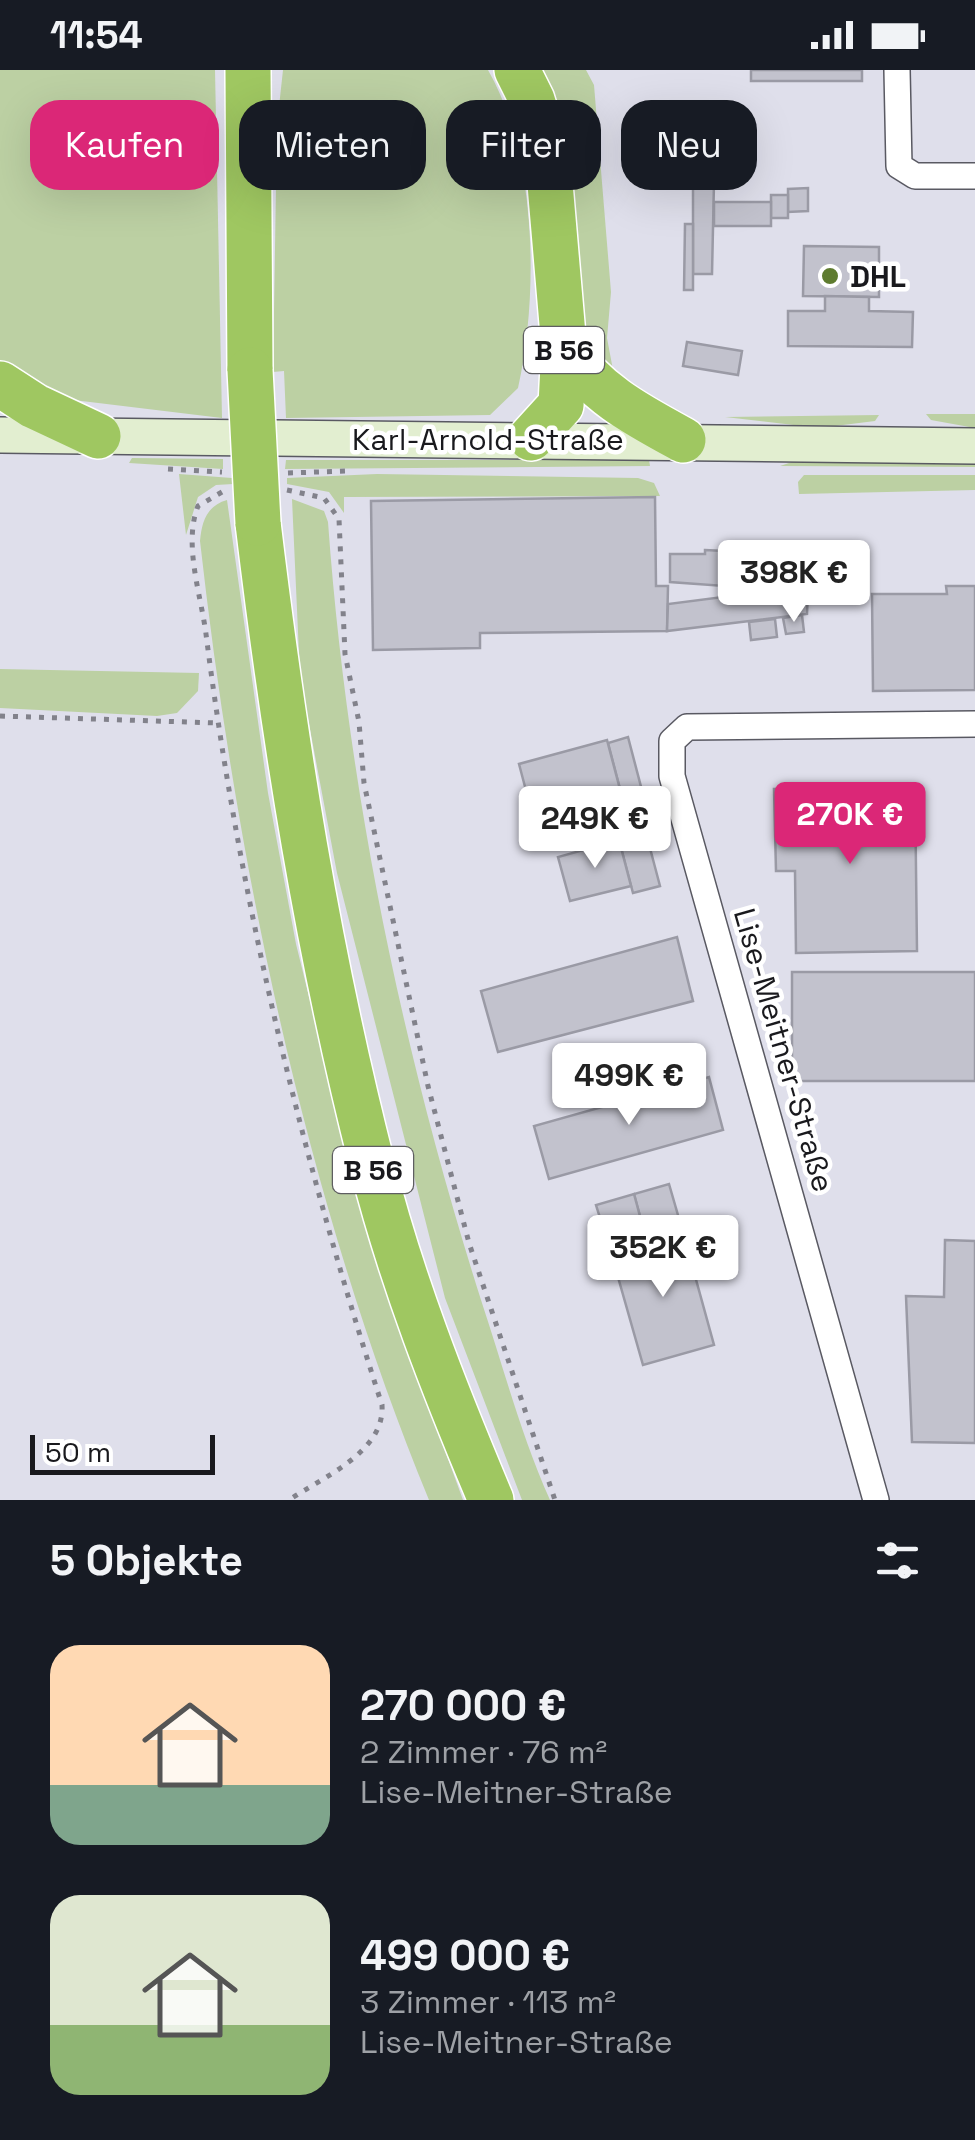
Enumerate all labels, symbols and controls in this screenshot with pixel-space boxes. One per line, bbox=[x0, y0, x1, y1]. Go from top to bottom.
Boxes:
text: 11:54 bbox=[50, 11, 143, 59]
chip: Kaufen bbox=[30, 100, 219, 190]
chip: Mieten bbox=[239, 100, 426, 190]
chip: Filter bbox=[446, 100, 601, 190]
chip: Neu bbox=[621, 100, 757, 190]
place label: DHL bbox=[850, 257, 906, 296]
marker: DHL bbox=[819, 265, 841, 287]
road number: B 56 bbox=[524, 327, 604, 373]
street label: Karl-Arnold-Straße bbox=[352, 420, 624, 459]
pin: 398K € bbox=[713, 540, 875, 625]
text: 398K € bbox=[740, 552, 848, 592]
pin: 270K € bbox=[769, 782, 931, 867]
pin: 249K € bbox=[514, 786, 676, 871]
text: 270K € bbox=[797, 794, 903, 834]
text: 249K € bbox=[541, 798, 649, 838]
street label: Lise-Meitner-Straße bbox=[725, 904, 843, 1196]
pin: 499K € bbox=[548, 1043, 710, 1128]
text: 499K € bbox=[574, 1055, 684, 1095]
road number: B 56 bbox=[333, 1147, 413, 1193]
pin: 352K € bbox=[582, 1215, 744, 1300]
text: 352K € bbox=[609, 1227, 717, 1267]
scale bar bbox=[30, 1430, 215, 1474]
text: 50 m bbox=[45, 1434, 111, 1470]
icon: filters bbox=[870, 1533, 925, 1588]
text: 5 Objekte bbox=[50, 1534, 243, 1587]
text: 270 000 € bbox=[360, 1679, 566, 1732]
icon: home bbox=[130, 1685, 250, 1805]
text: 2 Zimmer · 76 m² bbox=[360, 1732, 607, 1772]
text: Lise-Meitner-Straße bbox=[360, 1772, 673, 1812]
text: 499 000 € bbox=[360, 1929, 570, 1982]
icon: home bbox=[130, 1935, 250, 2055]
text: 3 Zimmer · 113 m² bbox=[360, 1982, 616, 2022]
text: Lise-Meitner-Straße bbox=[360, 2022, 673, 2062]

